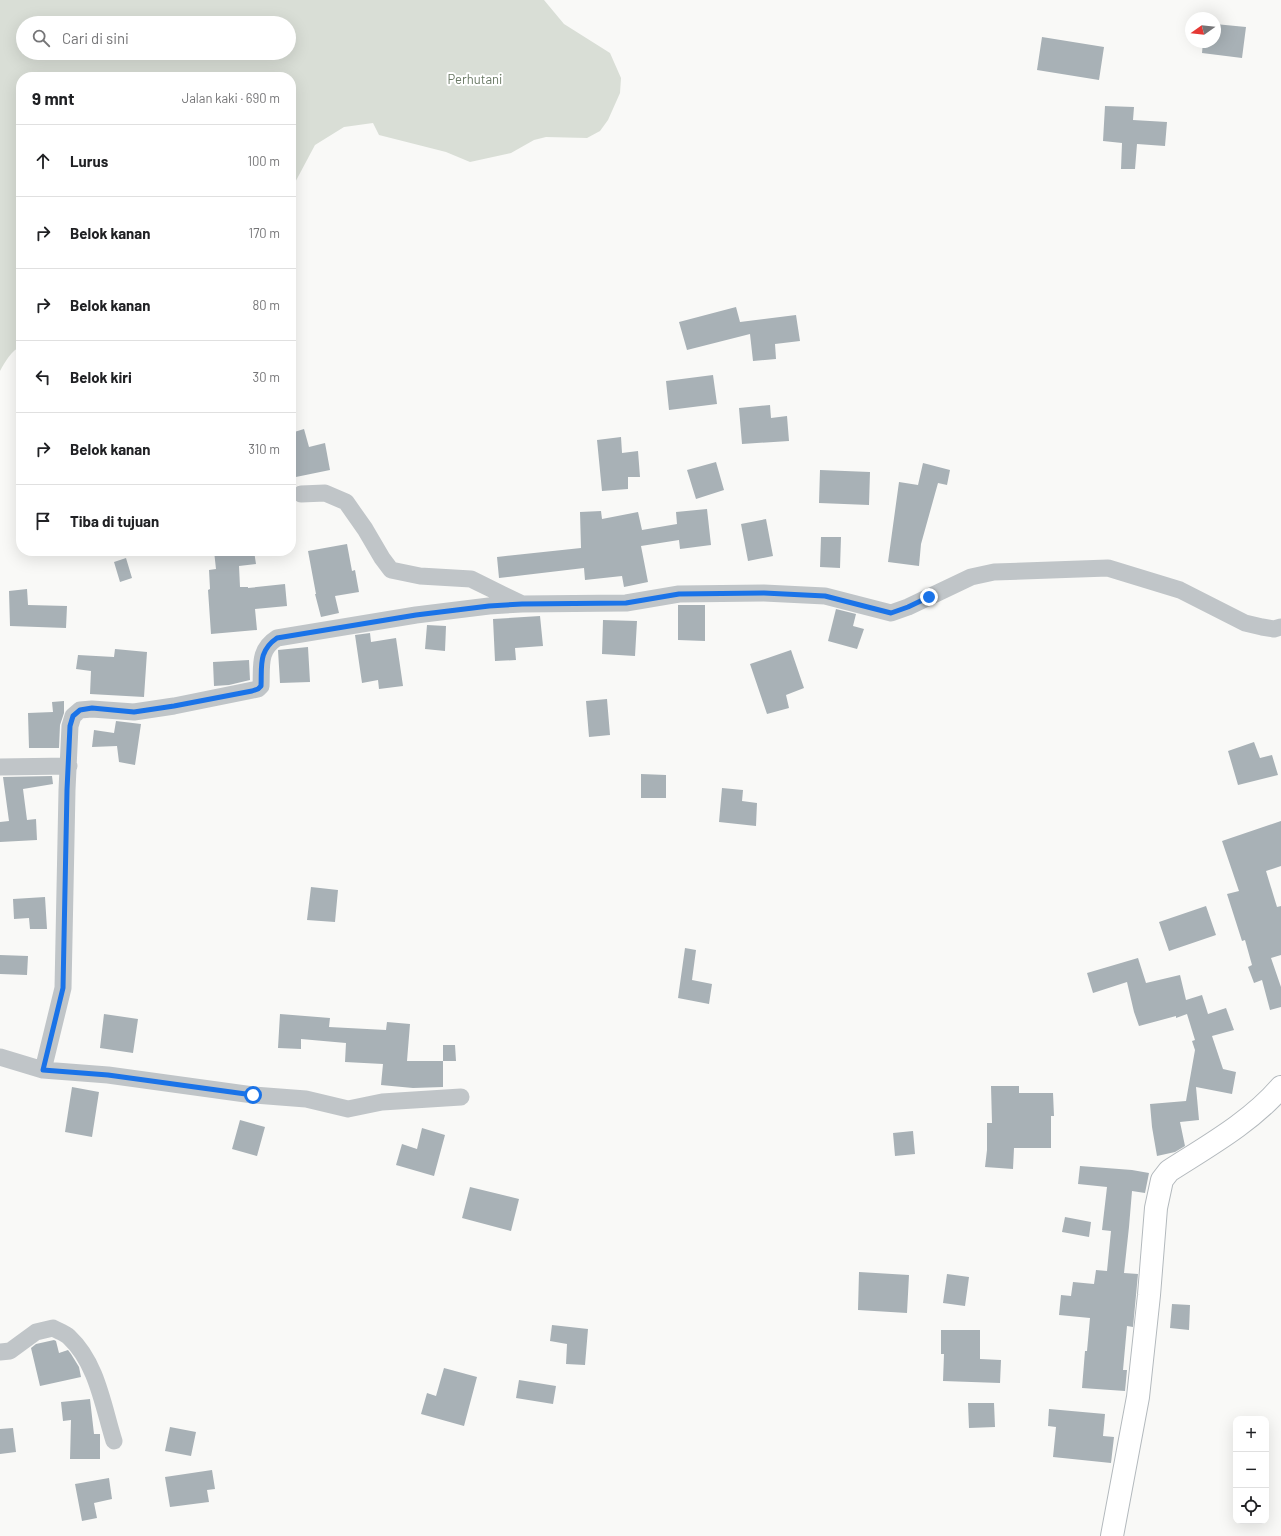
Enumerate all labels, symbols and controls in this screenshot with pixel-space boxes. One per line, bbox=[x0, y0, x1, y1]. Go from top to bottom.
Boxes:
north arrow bbox=[1185, 12, 1221, 48]
search box bbox=[16, 16, 296, 60]
icon: search bbox=[30, 27, 52, 49]
text: Cari di sini bbox=[62, 29, 129, 47]
park label: Perhutani bbox=[448, 71, 502, 87]
text: 9 mnt bbox=[32, 88, 74, 108]
text: Jalan kaki · 690 m bbox=[182, 90, 280, 106]
icon: ahead bbox=[32, 150, 54, 172]
text: Lurus bbox=[70, 152, 108, 170]
text: 100 m bbox=[247, 153, 280, 169]
icon: right bbox=[32, 222, 54, 244]
text: Belok kanan bbox=[70, 224, 150, 242]
text: 170 m bbox=[249, 225, 280, 241]
icon: right bbox=[32, 294, 54, 316]
text: Belok kanan bbox=[70, 296, 150, 314]
text: 80 m bbox=[253, 297, 280, 313]
icon: left bbox=[32, 366, 54, 388]
text: Belok kiri bbox=[70, 368, 132, 386]
text: 30 m bbox=[253, 369, 280, 385]
icon: right bbox=[32, 438, 54, 460]
text: Belok kanan bbox=[70, 440, 150, 458]
text: 310 m bbox=[248, 441, 280, 457]
icon: arrive bbox=[32, 510, 54, 532]
text: Tiba di tujuan bbox=[70, 512, 159, 530]
route end bbox=[920, 588, 938, 606]
route start bbox=[244, 1086, 262, 1104]
map controls bbox=[1233, 1416, 1269, 1524]
button: + bbox=[1233, 1416, 1269, 1452]
button: − bbox=[1233, 1452, 1269, 1488]
button: locate bbox=[1233, 1488, 1269, 1524]

